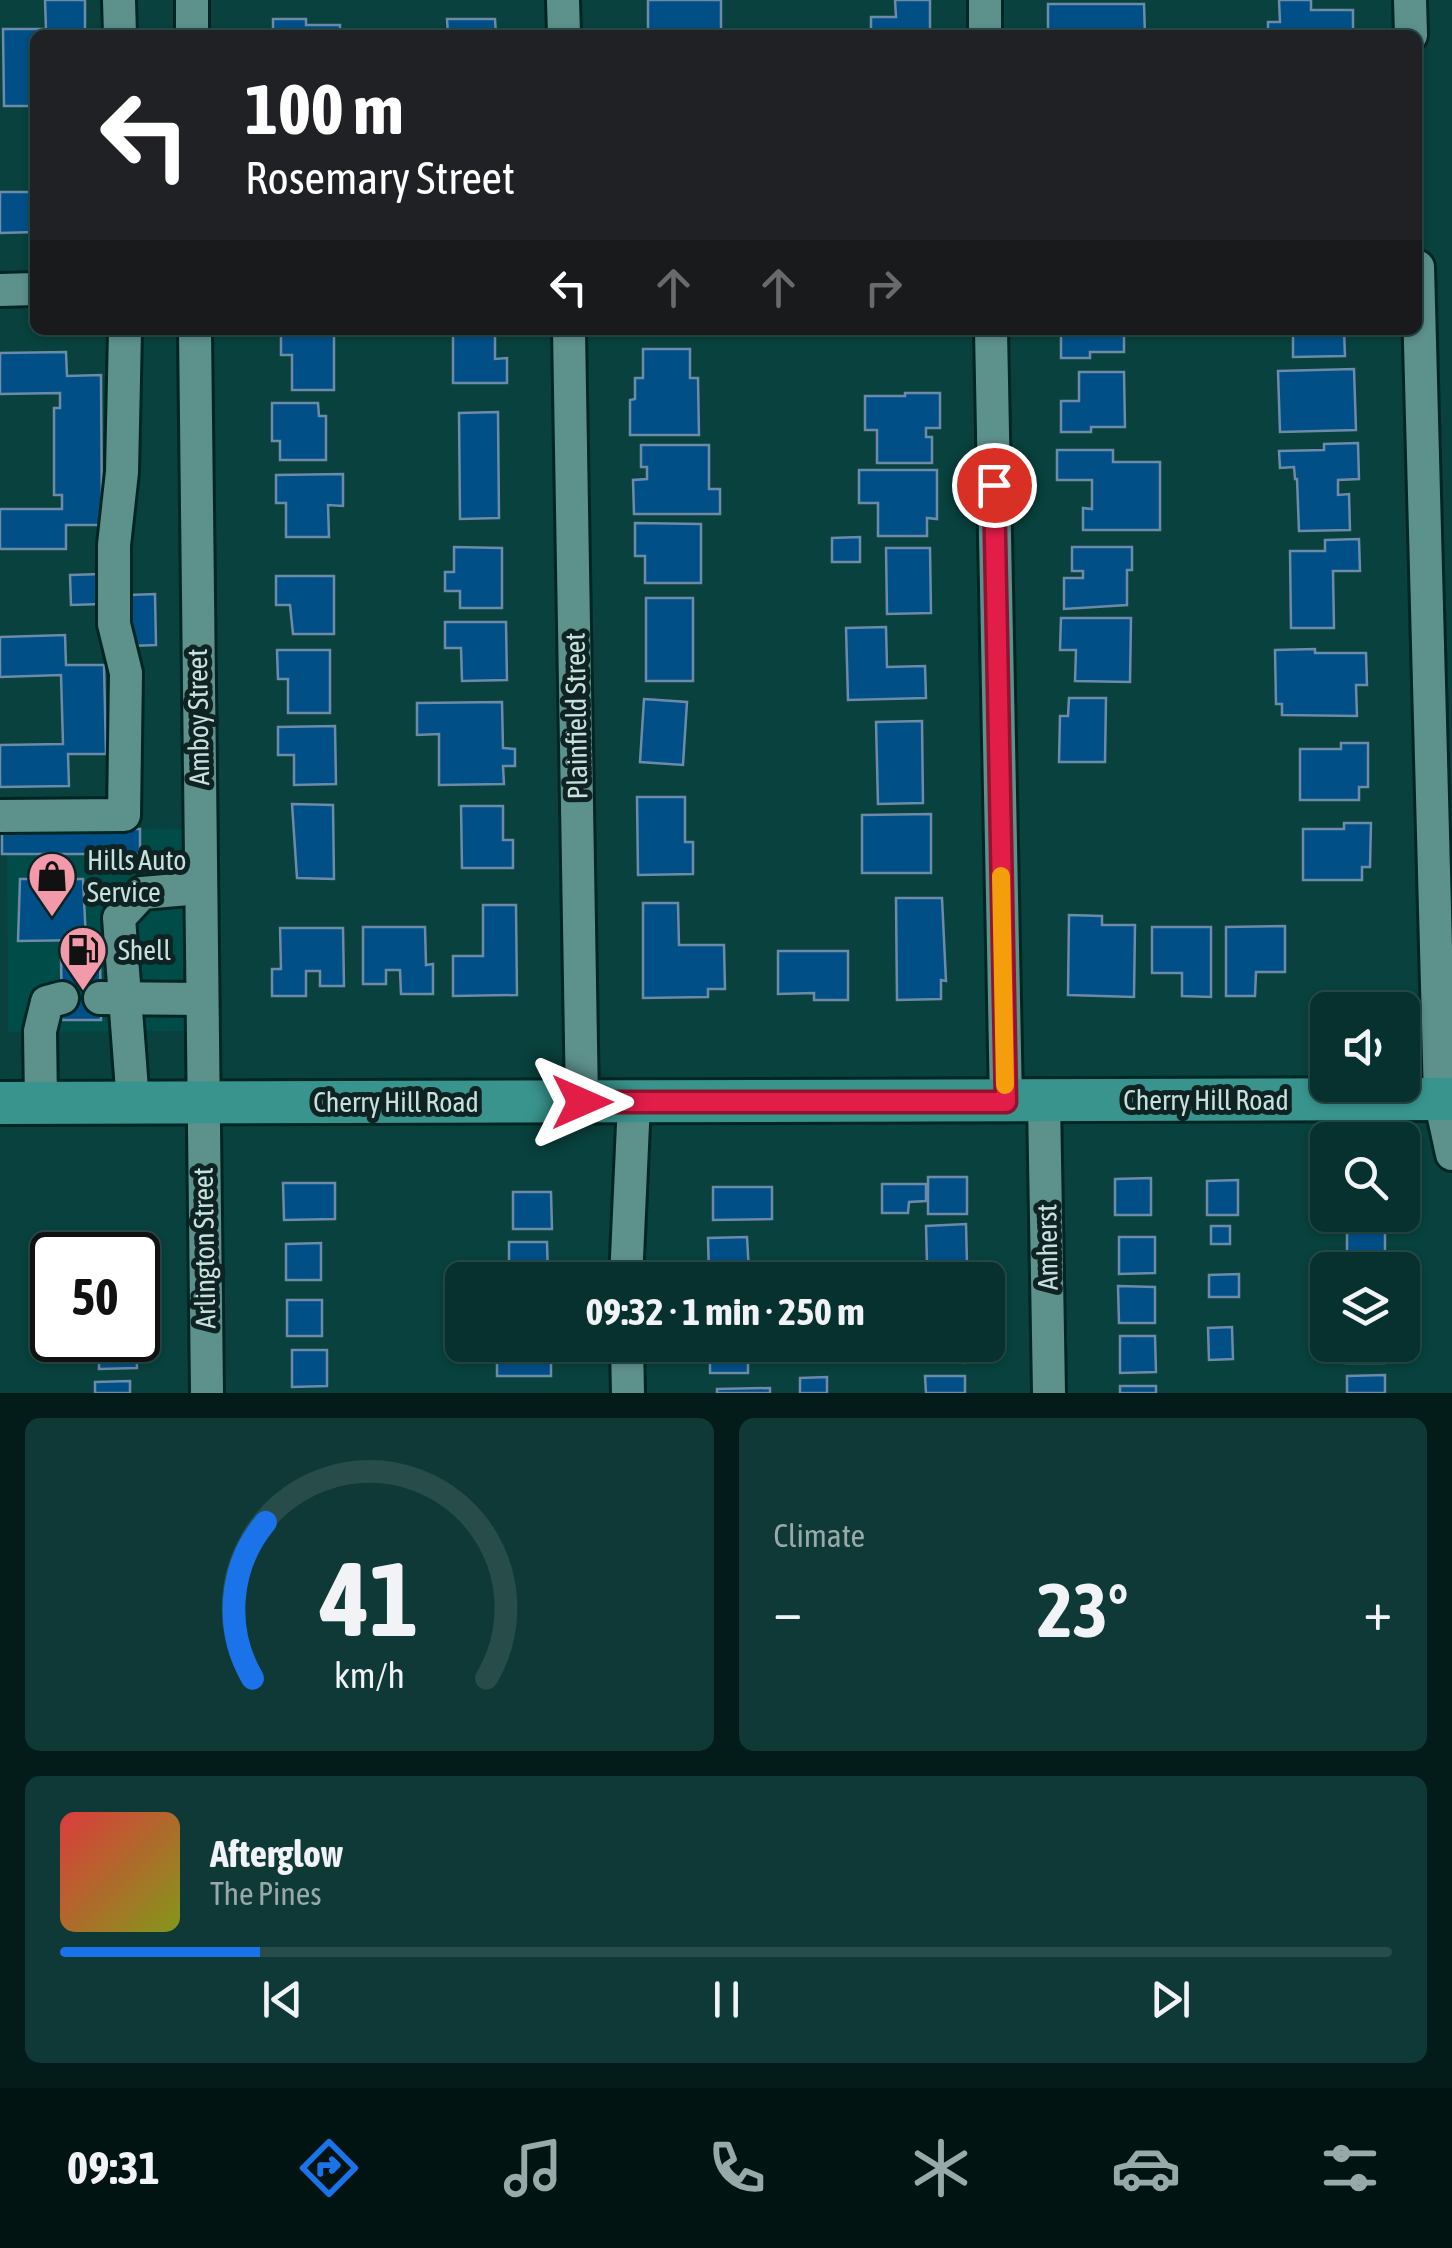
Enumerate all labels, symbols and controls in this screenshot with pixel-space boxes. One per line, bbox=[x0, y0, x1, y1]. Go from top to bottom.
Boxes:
text: 100 m bbox=[245, 69, 404, 149]
icon: left bbox=[80, 70, 210, 200]
text: Rosemary Street bbox=[245, 152, 515, 204]
icon: left bbox=[541, 260, 596, 315]
icon: ahead bbox=[646, 260, 701, 315]
icon: ahead bbox=[751, 260, 806, 315]
icon: right bbox=[856, 260, 911, 315]
pin bbox=[952, 443, 1037, 528]
icon: arrive bbox=[967, 458, 1022, 513]
street label: Plainfield Street bbox=[559, 632, 593, 800]
street label: Amboy Street bbox=[181, 648, 215, 786]
place label: Hills Auto Service bbox=[87, 844, 186, 908]
shop icon: Hills Auto Service bbox=[26, 850, 78, 918]
fuel station icon: Shell bbox=[57, 924, 109, 992]
place label: Shell bbox=[118, 934, 171, 966]
map controls bbox=[1310, 992, 1420, 1362]
button: sound bbox=[1310, 992, 1420, 1102]
position arrow bbox=[530, 1050, 634, 1154]
street label: Cherry Hill Road bbox=[1123, 1084, 1289, 1116]
street label: Cherry Hill Road bbox=[313, 1086, 479, 1118]
button: search bbox=[1310, 1122, 1420, 1232]
street label: Arlington Street bbox=[187, 1167, 221, 1329]
street label: Amherst bbox=[1030, 1204, 1064, 1290]
speed limit sign: 50 bbox=[30, 1232, 160, 1362]
button: layers bbox=[1310, 1252, 1420, 1362]
text: 09:32 · 1 min · 250 m bbox=[585, 1290, 865, 1333]
text: Climate bbox=[774, 1517, 865, 1554]
text: 41 bbox=[319, 1539, 418, 1658]
text: 23° bbox=[1037, 1567, 1128, 1653]
text: − bbox=[774, 1579, 802, 1642]
text: + bbox=[1363, 1579, 1392, 1642]
text: km/h bbox=[334, 1655, 405, 1696]
text: Afterglow bbox=[210, 1832, 343, 1875]
text: The Pines bbox=[210, 1875, 322, 1912]
icon: previous bbox=[255, 1972, 310, 2027]
icon: pause bbox=[699, 1972, 754, 2027]
icon: next bbox=[1143, 1972, 1198, 2027]
icon: directions bbox=[294, 2133, 364, 2203]
icon: music bbox=[498, 2133, 568, 2203]
icon: phone bbox=[702, 2133, 772, 2203]
icon: climate bbox=[906, 2133, 976, 2203]
icon: car bbox=[1111, 2133, 1181, 2203]
icon: filters bbox=[1315, 2133, 1385, 2203]
text: 09:31 bbox=[67, 2142, 160, 2194]

